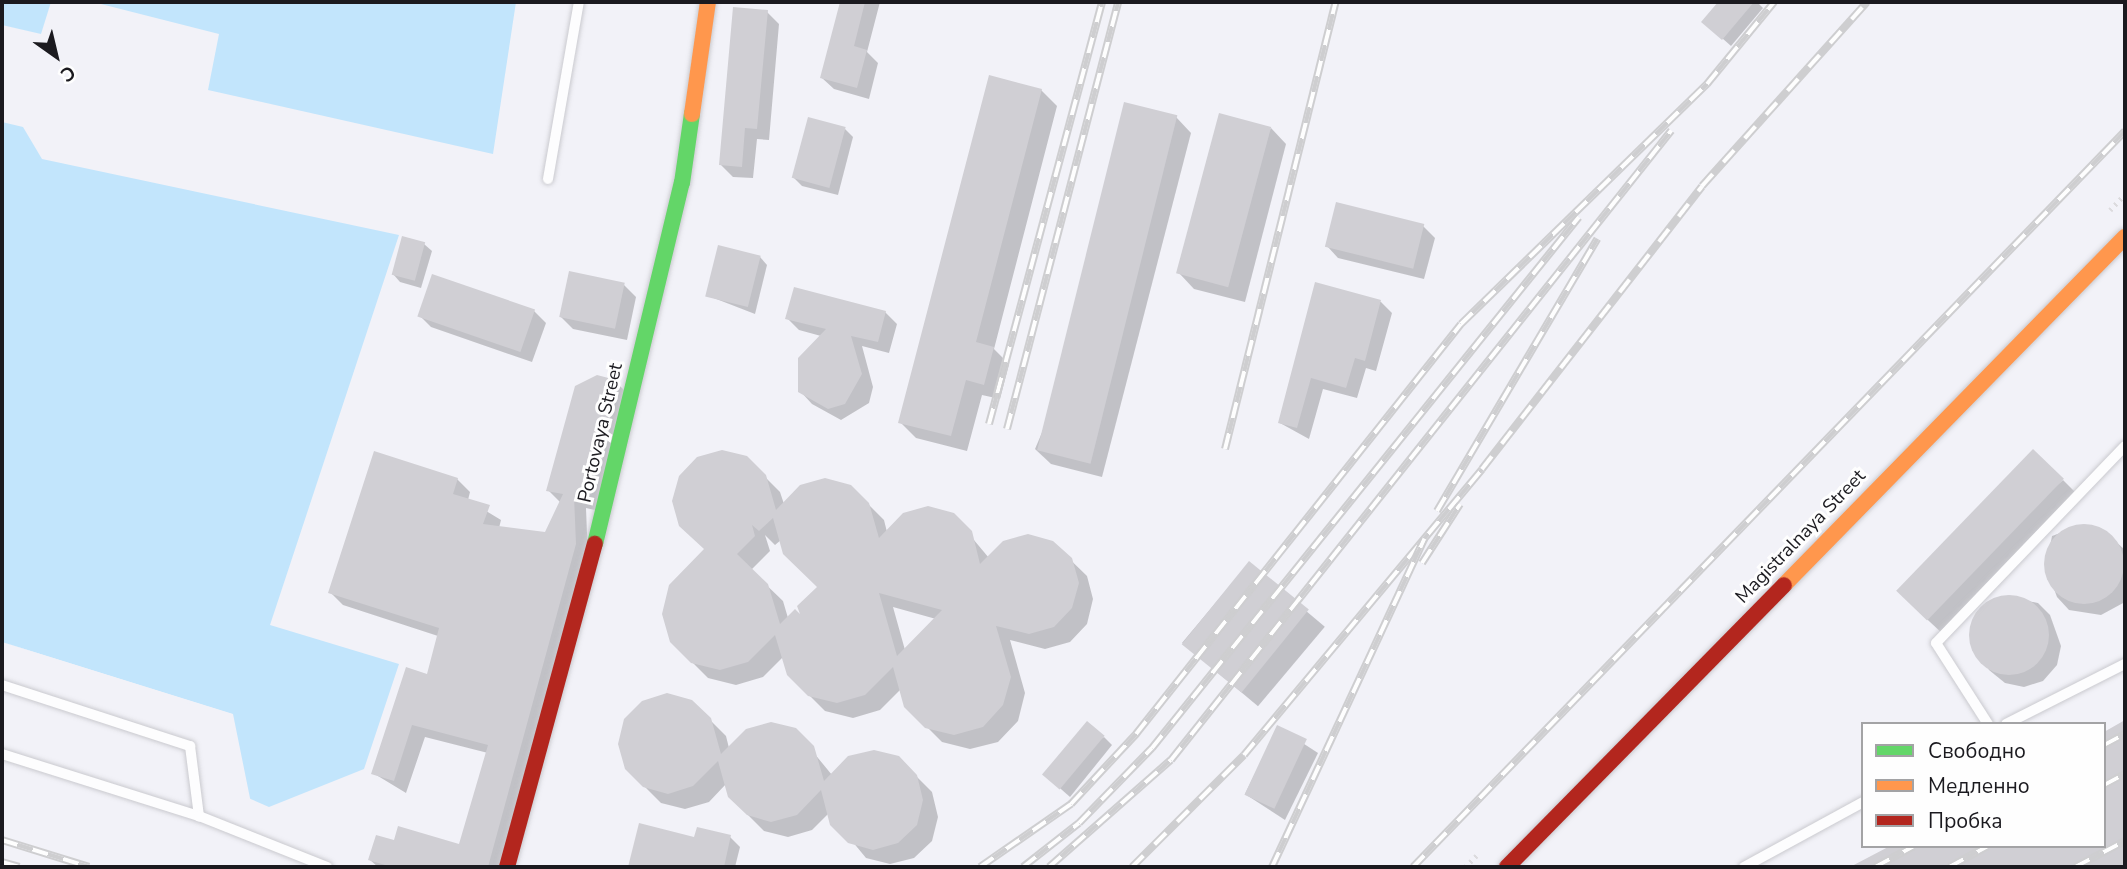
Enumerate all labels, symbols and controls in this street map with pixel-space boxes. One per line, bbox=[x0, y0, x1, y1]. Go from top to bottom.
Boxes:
north arrow bbox=[21, 21, 91, 91]
text: С bbox=[55, 59, 80, 88]
street label: Portovaya Street bbox=[574, 361, 628, 505]
street label: Magistralnaya Street bbox=[1731, 465, 1871, 609]
legend bbox=[1861, 722, 2106, 848]
text: Свободно bbox=[1928, 737, 2026, 765]
text: Медленно bbox=[1928, 772, 2030, 800]
text: Пробка bbox=[1928, 807, 2002, 835]

